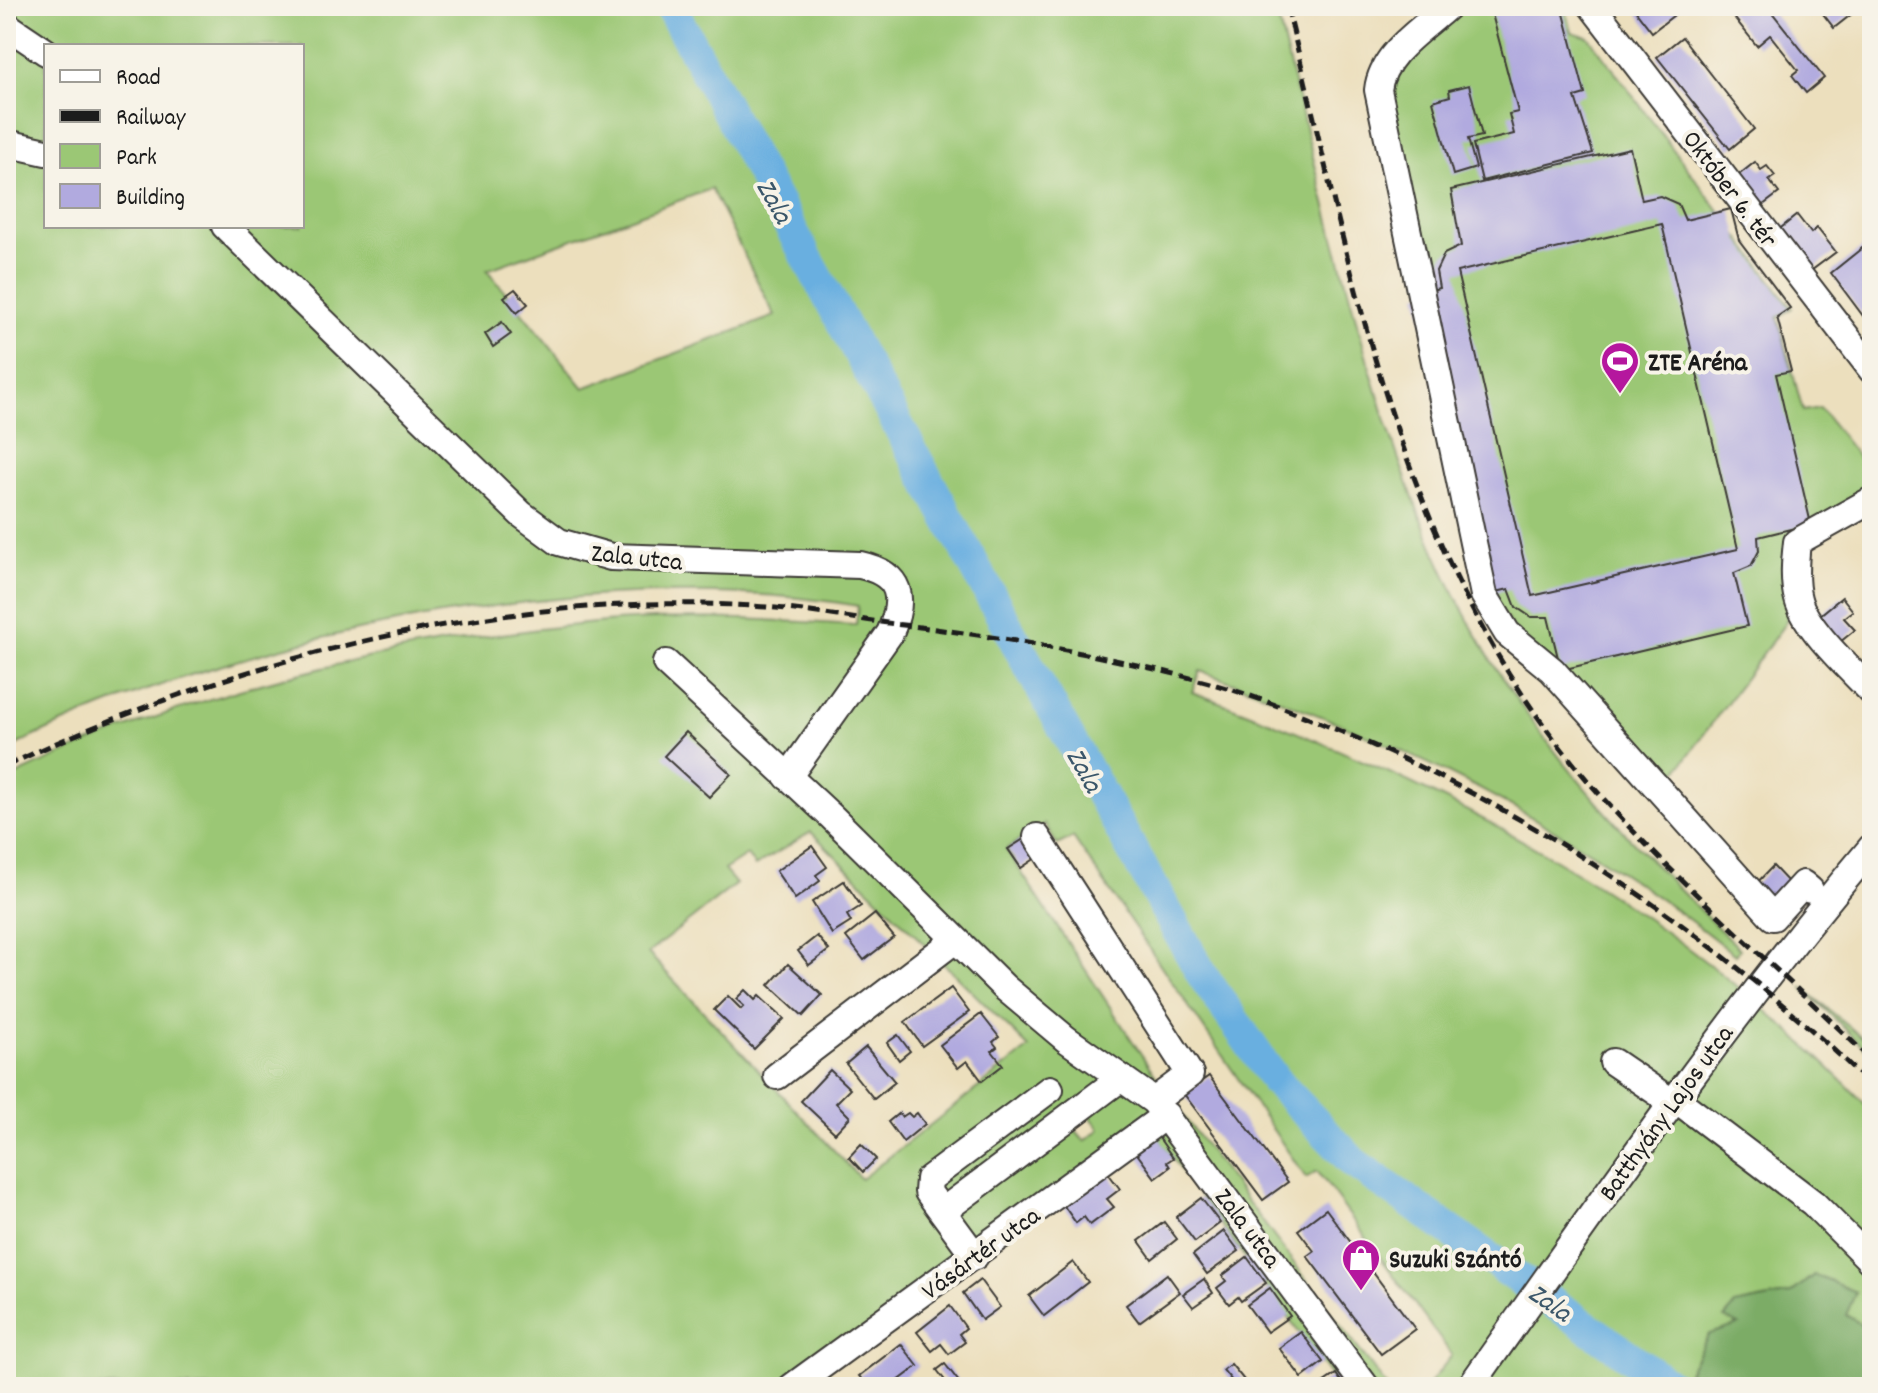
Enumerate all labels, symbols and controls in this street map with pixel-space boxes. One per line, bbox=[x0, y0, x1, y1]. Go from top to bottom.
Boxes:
legend bbox=[44, 44, 304, 228]
text: Road bbox=[116, 62, 161, 96]
text: Railway bbox=[116, 102, 187, 136]
street label: Október 6. tér bbox=[1672, 124, 1785, 257]
text: Park bbox=[116, 142, 157, 176]
water label: Zala bbox=[743, 173, 801, 234]
text: Building bbox=[116, 182, 185, 216]
sports icon: ZTE Aréna bbox=[1599, 340, 1641, 395]
place label: ZTE Aréna bbox=[1648, 346, 1748, 383]
street label: Zala utca bbox=[589, 536, 685, 583]
water label: Zala bbox=[1053, 742, 1111, 803]
street label: Batthyány Lajos utca bbox=[1591, 1018, 1745, 1210]
street label: Zala utca bbox=[1204, 1181, 1289, 1277]
street label: Vásártér utca bbox=[915, 1199, 1050, 1311]
shop icon: Suzuki Szántó bbox=[1340, 1237, 1382, 1292]
place label: Suzuki Szántó bbox=[1389, 1243, 1522, 1280]
water label: Zala bbox=[1518, 1276, 1580, 1336]

